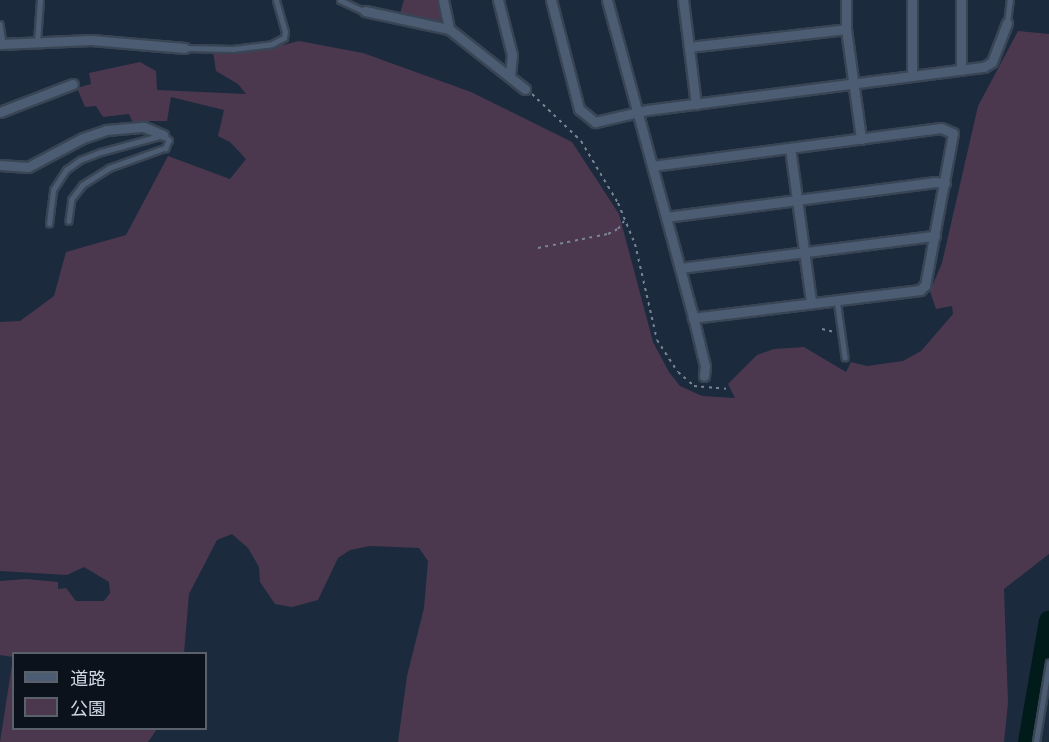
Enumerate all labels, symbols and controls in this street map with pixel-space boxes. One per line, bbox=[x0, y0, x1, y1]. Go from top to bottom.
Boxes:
legend bbox=[12, 652, 207, 730]
text: 道路 bbox=[70, 668, 106, 690]
text: 公園 bbox=[70, 698, 106, 720]

